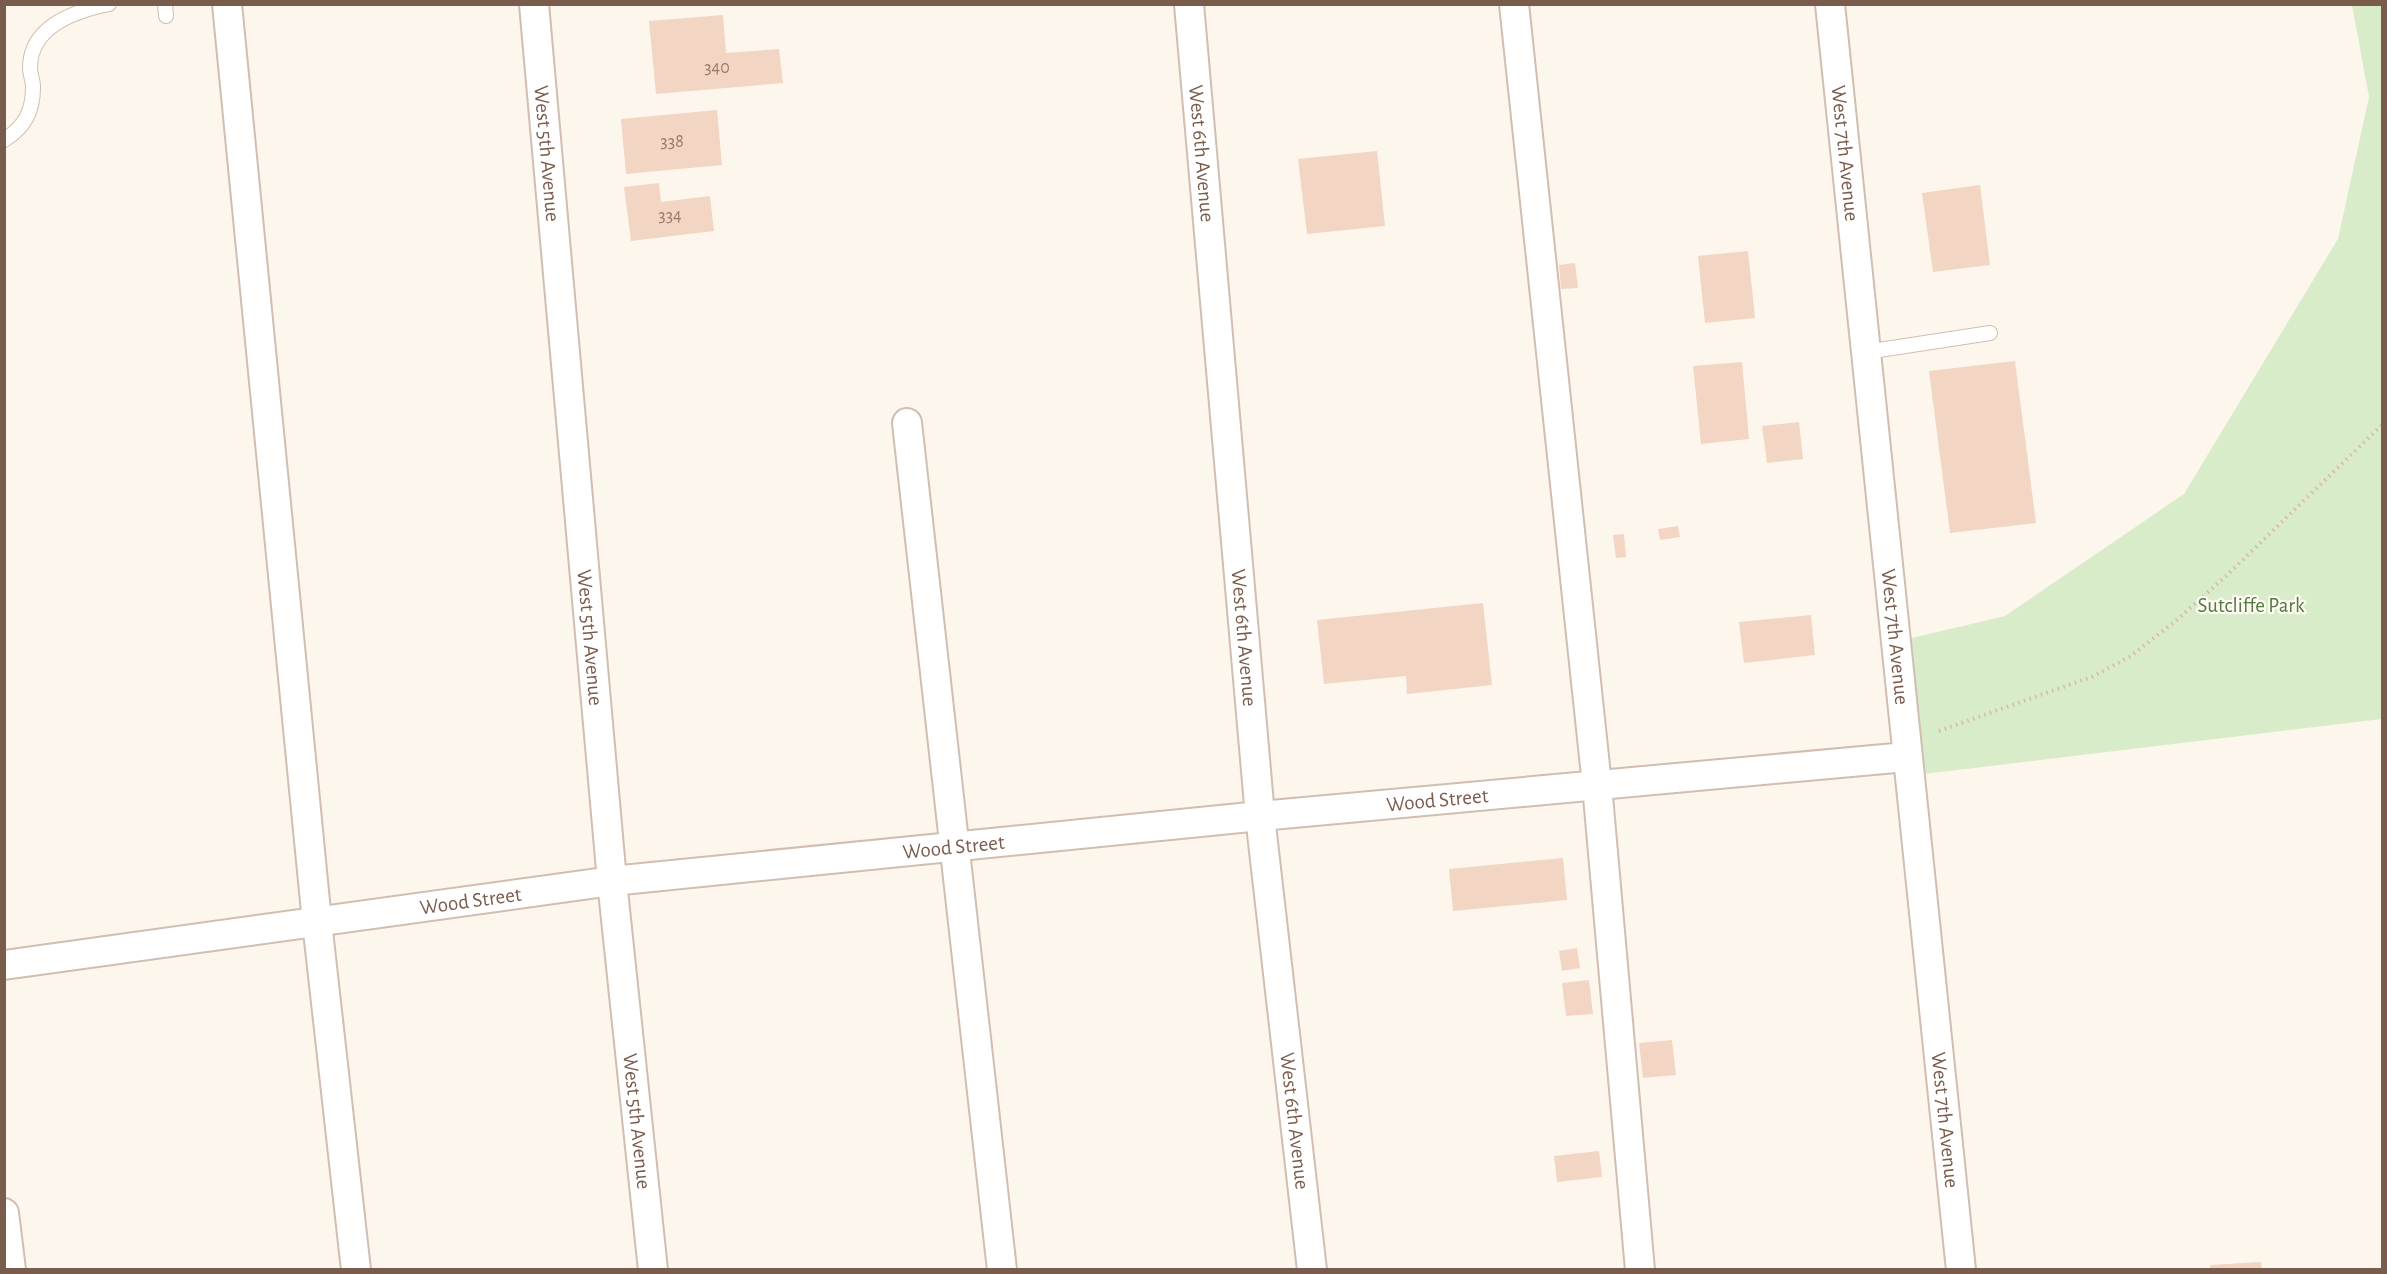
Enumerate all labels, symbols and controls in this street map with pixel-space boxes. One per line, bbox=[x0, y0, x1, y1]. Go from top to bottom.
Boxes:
house number: 340 bbox=[704, 59, 730, 77]
street label: West 5th Avenue bbox=[531, 84, 564, 222]
street label: West 6th Avenue bbox=[1186, 84, 1219, 223]
street label: West 7th Avenue bbox=[1828, 84, 1863, 222]
house number: 338 bbox=[660, 133, 684, 151]
house number: 334 bbox=[658, 207, 682, 225]
street label: West 6th Avenue bbox=[1228, 568, 1261, 707]
street label: West 7th Avenue bbox=[1878, 568, 1913, 706]
street label: West 5th Avenue bbox=[574, 569, 607, 706]
park label: Sutcliffe Park bbox=[2197, 595, 2305, 616]
street label: Wood Street bbox=[1385, 785, 1489, 815]
street label: Wood Street bbox=[902, 831, 1006, 862]
street label: Wood Street bbox=[418, 883, 523, 918]
street label: West 6th Avenue bbox=[1277, 1051, 1313, 1191]
street label: West 7th Avenue bbox=[1928, 1051, 1963, 1189]
street label: West 5th Avenue bbox=[620, 1052, 655, 1190]

